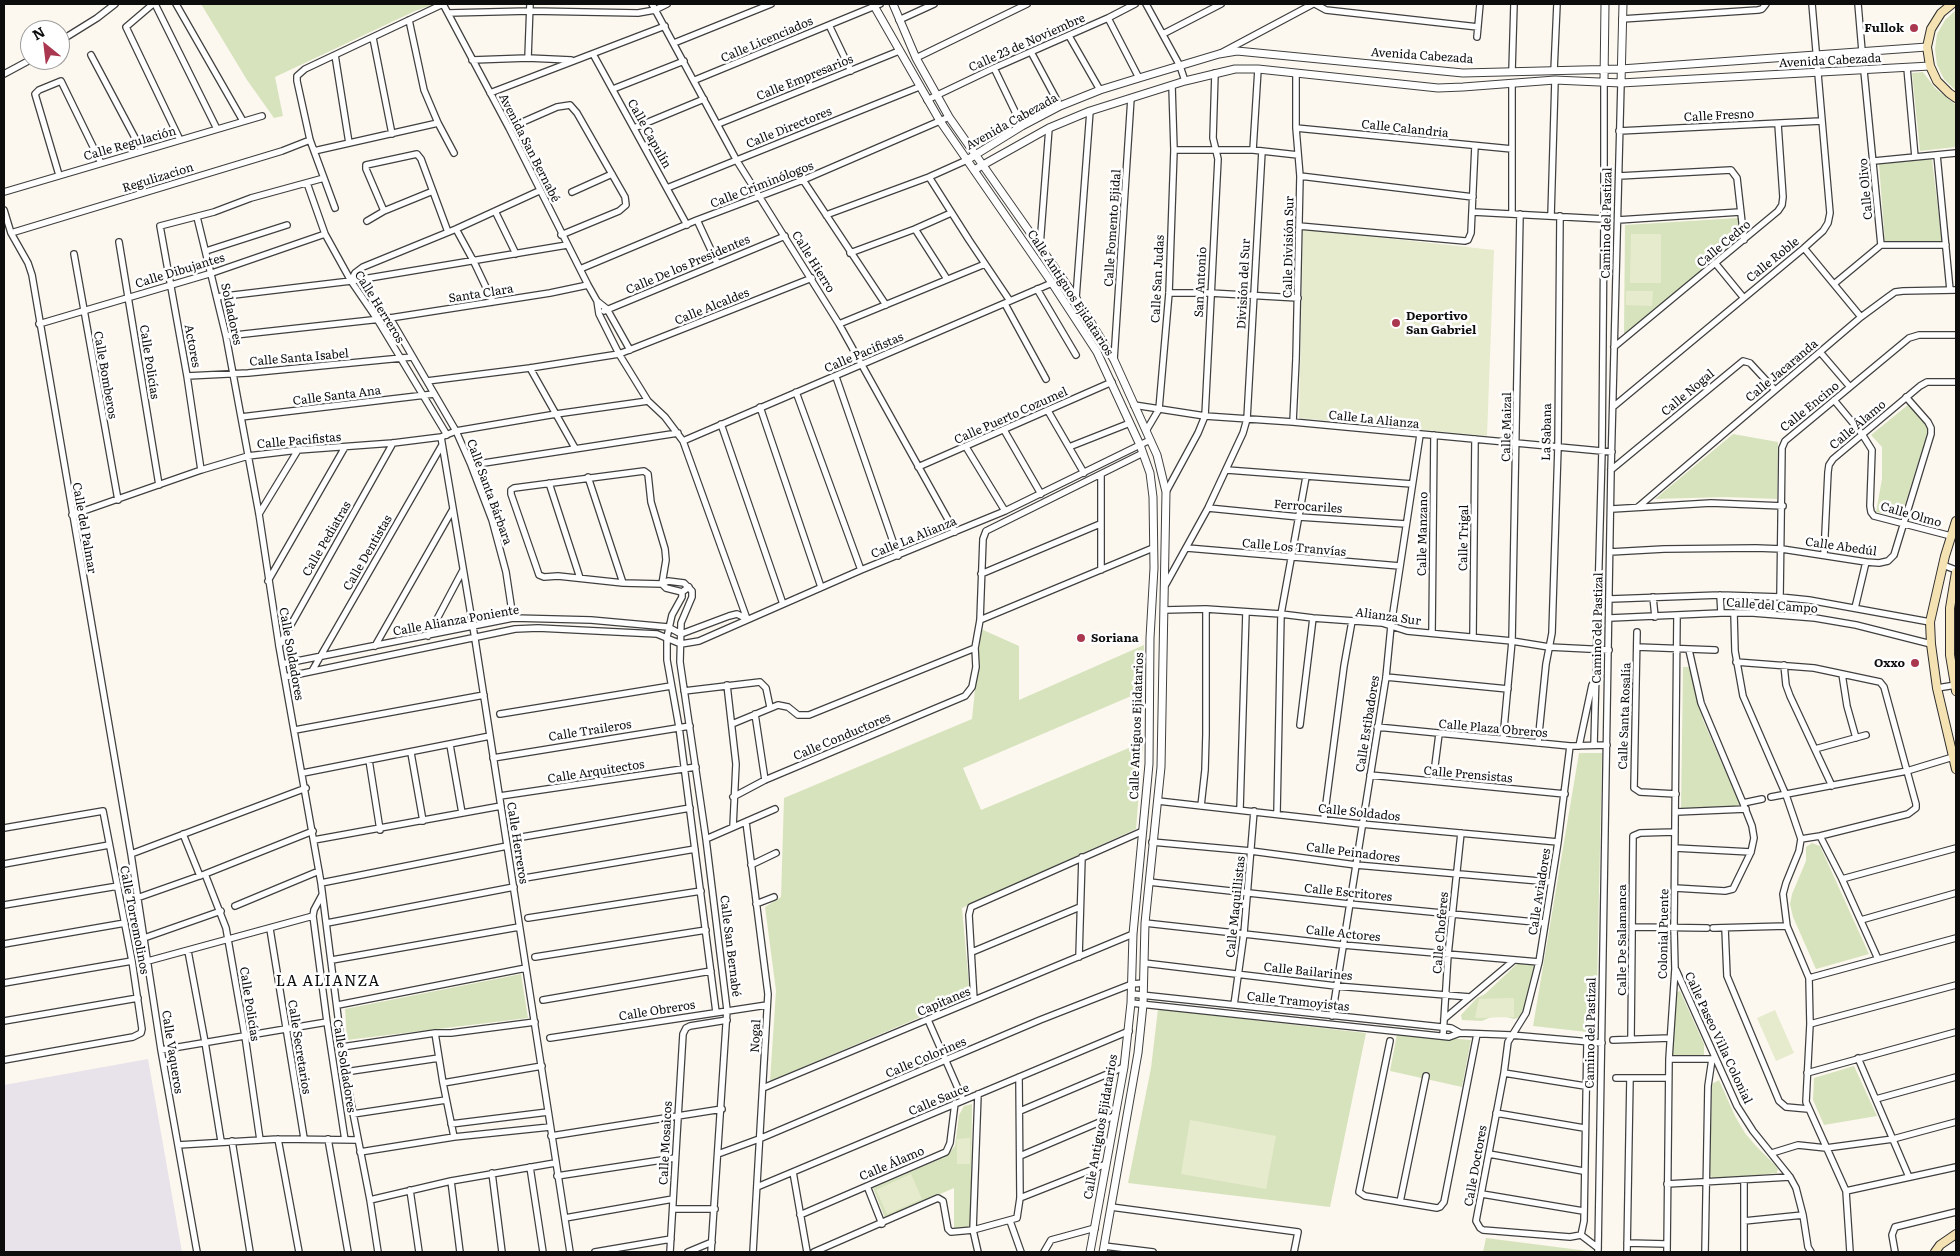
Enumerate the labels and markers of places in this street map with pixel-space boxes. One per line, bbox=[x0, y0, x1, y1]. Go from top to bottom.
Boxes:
place label: Fullok bbox=[1864, 21, 1904, 35]
marker: Fullok bbox=[1908, 22, 1920, 34]
place label: Deportivo San Gabriel bbox=[1406, 309, 1476, 337]
marker: Deportivo San Gabriel bbox=[1390, 317, 1402, 329]
place label: Soriana bbox=[1091, 631, 1139, 645]
marker: Soriana bbox=[1075, 632, 1087, 644]
place label: Oxxo bbox=[1874, 656, 1905, 670]
marker: Oxxo bbox=[1909, 657, 1921, 669]

